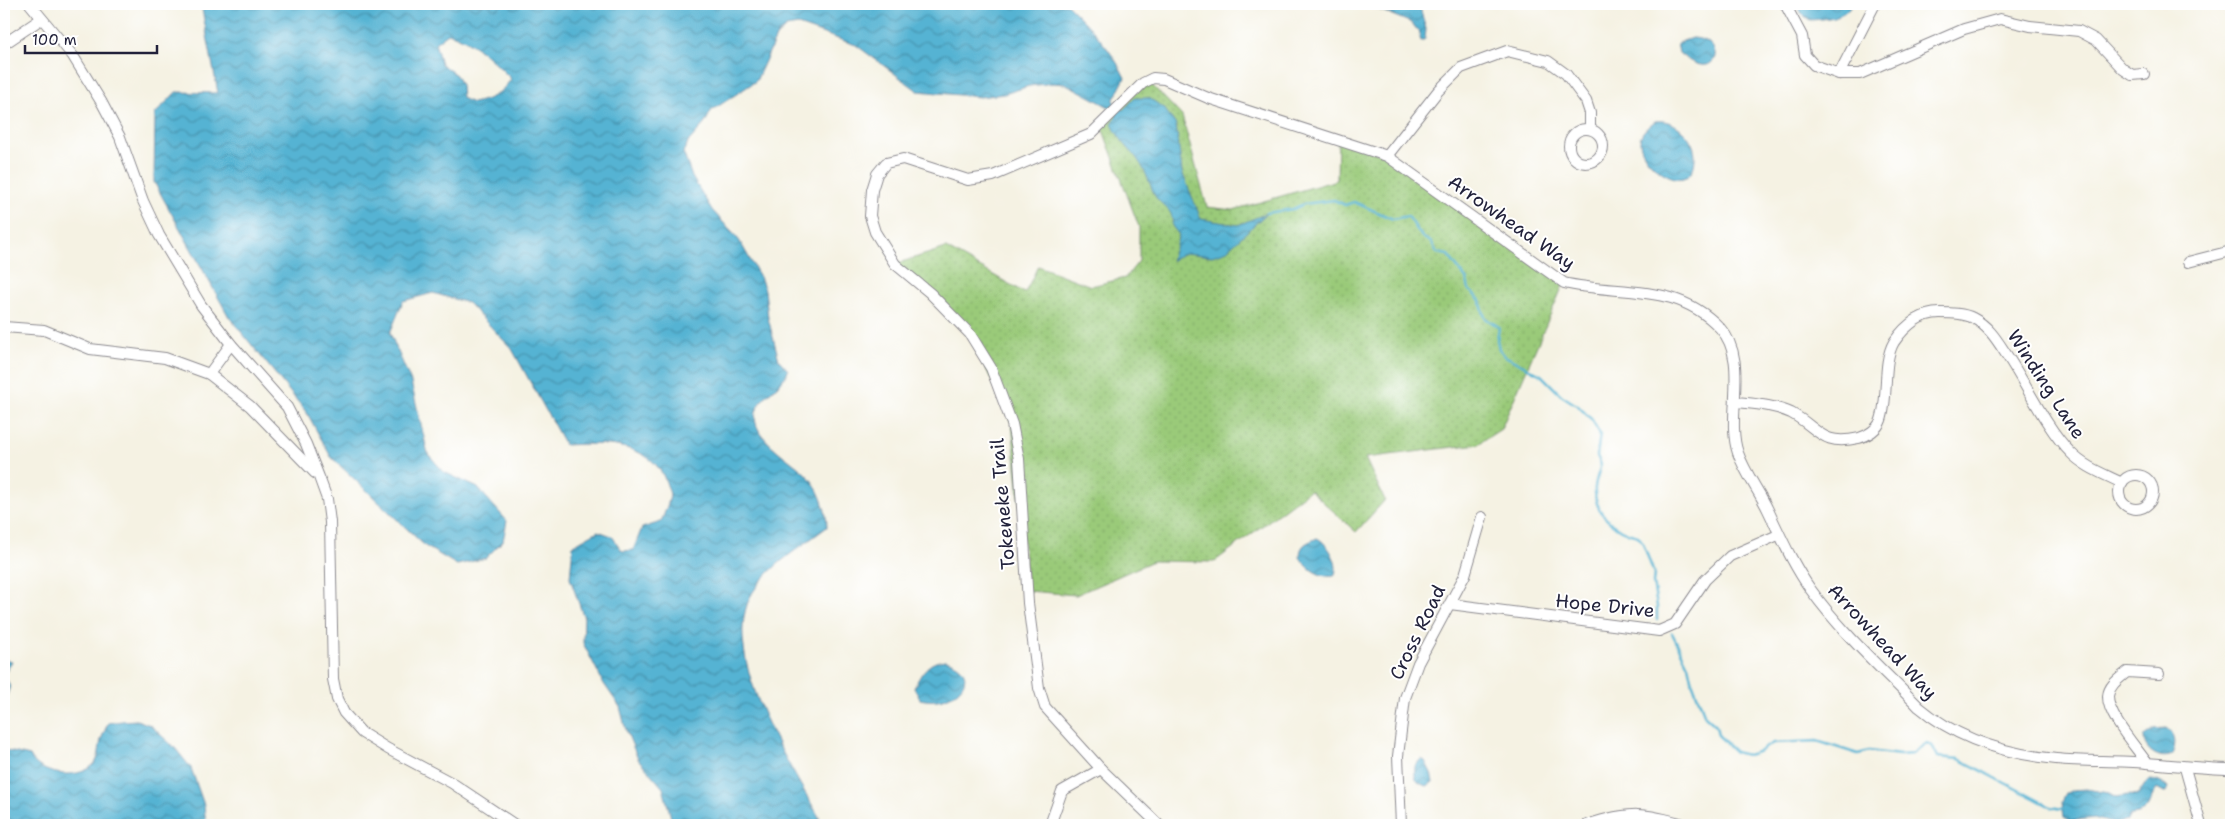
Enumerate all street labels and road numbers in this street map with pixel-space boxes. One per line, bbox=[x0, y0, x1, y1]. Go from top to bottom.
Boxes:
street label: Arrowhead Way bbox=[1443, 169, 1580, 276]
street label: Winding Lane bbox=[2002, 325, 2091, 444]
street label: Tokeneke Trail bbox=[984, 437, 1021, 571]
street label: Arrowhead Way bbox=[1822, 578, 1943, 705]
street label: Cross Road bbox=[1384, 581, 1451, 684]
street label: Hope Drive bbox=[1554, 588, 1656, 623]

